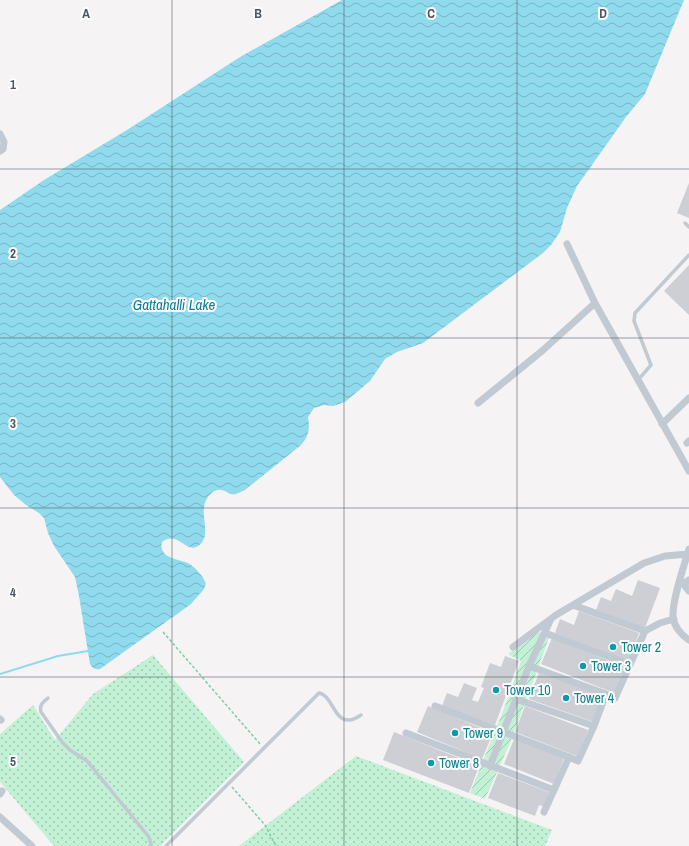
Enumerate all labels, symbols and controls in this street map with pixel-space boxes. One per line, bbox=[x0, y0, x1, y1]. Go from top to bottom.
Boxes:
text: A bbox=[82, 5, 90, 22]
text: B bbox=[254, 5, 262, 22]
text: C bbox=[427, 5, 435, 22]
text: D bbox=[599, 5, 607, 22]
text: 1 bbox=[10, 76, 16, 93]
text: 2 bbox=[10, 245, 16, 262]
water label: Gattahalli Lake bbox=[133, 294, 216, 315]
text: 3 bbox=[10, 415, 16, 432]
text: 4 bbox=[10, 584, 16, 601]
place label: Tower 2 bbox=[621, 638, 661, 656]
marker: Tower 2 bbox=[608, 642, 618, 652]
place label: Tower 3 bbox=[591, 657, 631, 675]
marker: Tower 3 bbox=[578, 661, 588, 671]
place label: Tower 10 bbox=[504, 681, 551, 699]
marker: Tower 10 bbox=[491, 685, 501, 695]
place label: Tower 4 bbox=[574, 689, 615, 707]
marker: Tower 4 bbox=[561, 693, 571, 703]
place label: Tower 9 bbox=[463, 724, 503, 742]
marker: Tower 9 bbox=[450, 728, 460, 738]
text: 5 bbox=[10, 753, 16, 770]
place label: Tower 8 bbox=[439, 754, 479, 772]
marker: Tower 8 bbox=[426, 758, 436, 768]

